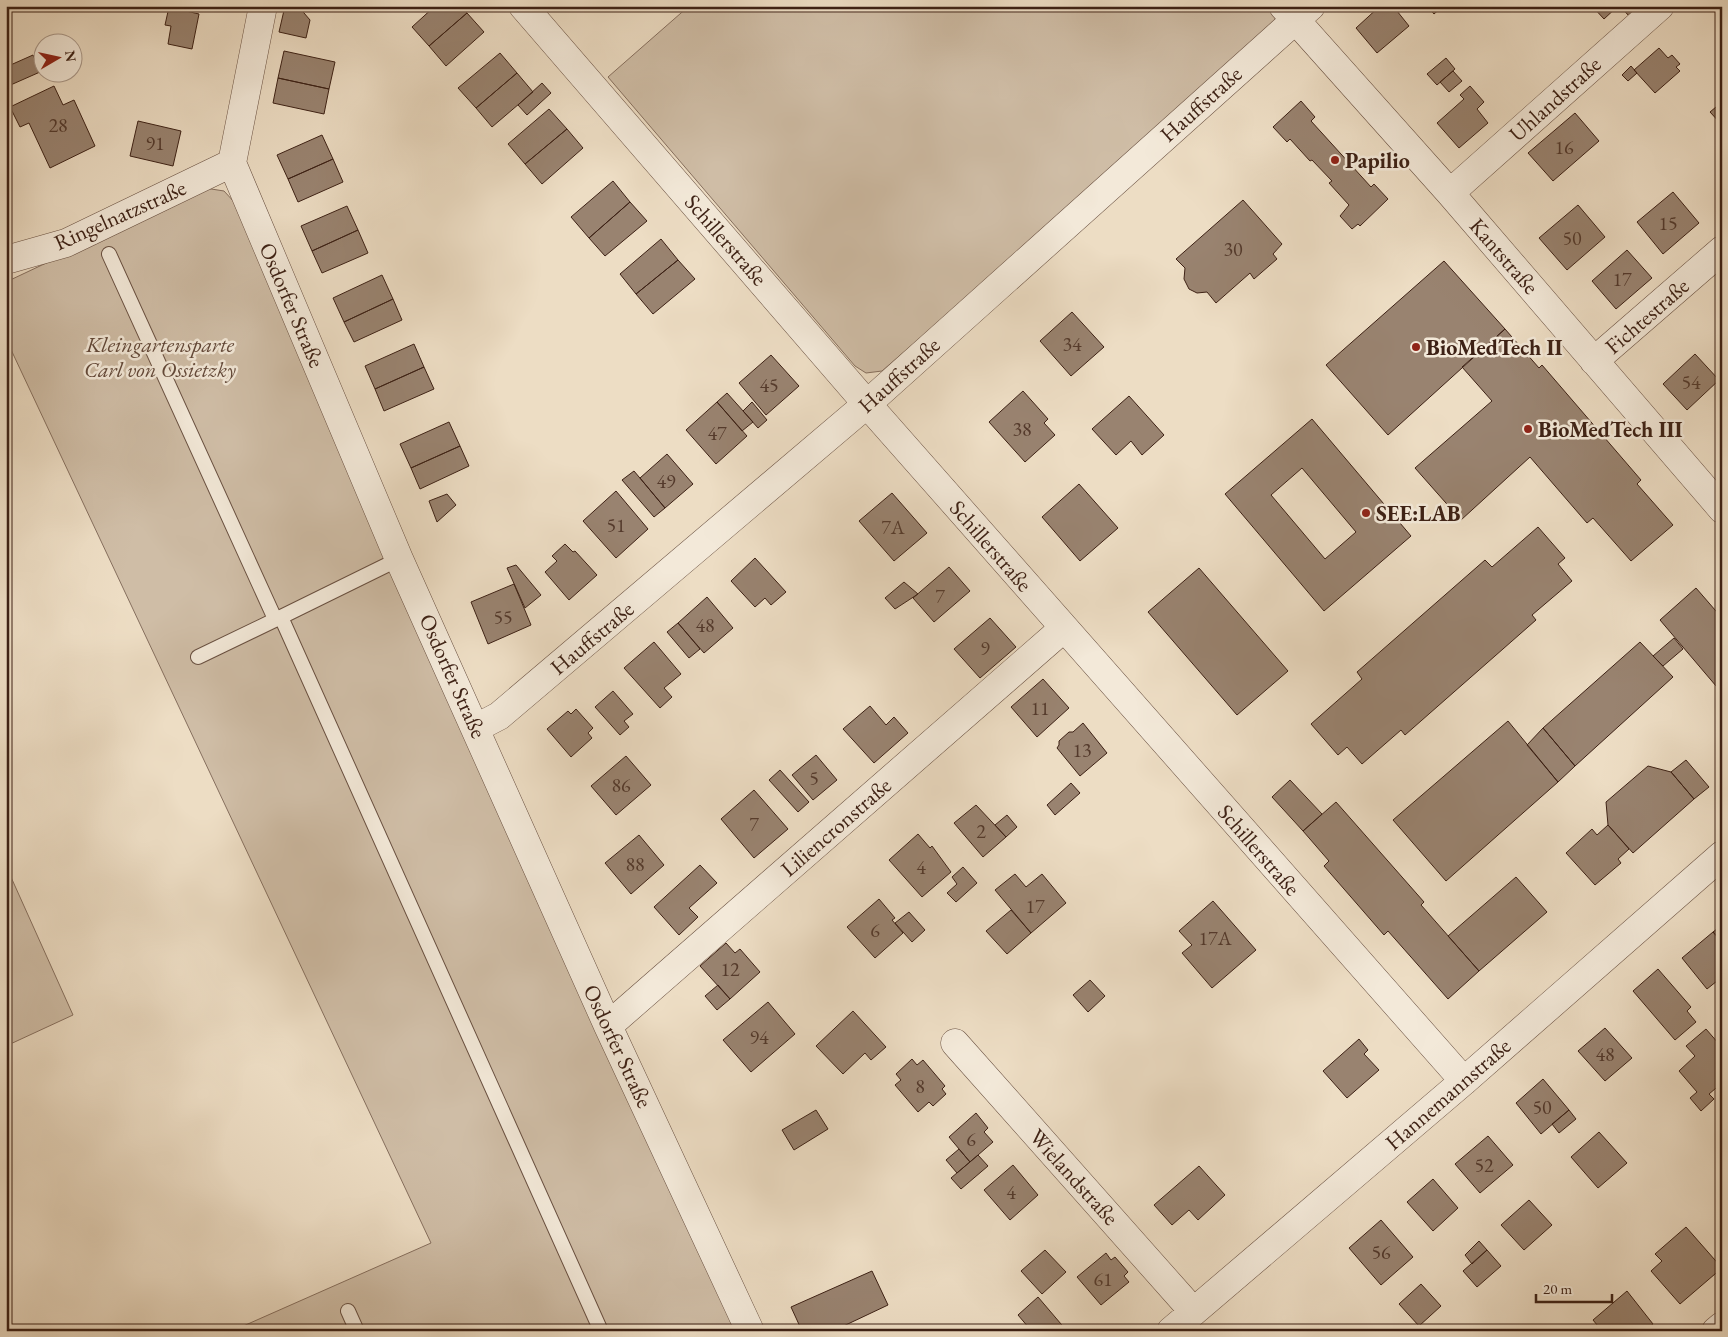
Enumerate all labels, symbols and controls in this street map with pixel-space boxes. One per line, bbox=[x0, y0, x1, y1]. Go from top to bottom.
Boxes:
north arrow bbox=[32, 32, 82, 82]
text: N bbox=[61, 49, 81, 64]
street label: Uhlandstraße bbox=[1503, 50, 1607, 148]
street label: Hauffstraße bbox=[1154, 59, 1248, 148]
house number: 28 bbox=[48, 112, 68, 138]
house number: 91 bbox=[145, 130, 165, 156]
house number: 16 bbox=[1554, 134, 1574, 160]
place label: Papilio bbox=[1345, 146, 1410, 175]
marker: Papilio bbox=[1329, 154, 1341, 166]
street label: Ringelnatzstraße bbox=[49, 173, 191, 257]
street label: Schillerstraße bbox=[678, 188, 774, 292]
house number: 15 bbox=[1658, 210, 1678, 236]
street label: Kantstraße bbox=[1463, 212, 1545, 301]
house number: 50 bbox=[1562, 225, 1582, 251]
house number: 30 bbox=[1223, 236, 1243, 262]
street label: Osdorfer Straße bbox=[253, 238, 331, 372]
house number: 17 bbox=[1612, 266, 1632, 292]
street label: Fichtestraße bbox=[1599, 271, 1695, 360]
park label: Kleingartensparte Carl von Ossietzky bbox=[84, 330, 236, 384]
street label: Hauffstraße bbox=[852, 330, 946, 419]
house number: 34 bbox=[1062, 331, 1082, 357]
place label: BioMedTech II bbox=[1426, 333, 1563, 362]
marker: BioMedTech II bbox=[1410, 341, 1422, 353]
house number: 54 bbox=[1681, 369, 1701, 395]
house number: 45 bbox=[759, 372, 779, 398]
place label: BioMedTech III bbox=[1538, 415, 1683, 444]
house number: 38 bbox=[1012, 416, 1032, 442]
house number: 47 bbox=[707, 420, 727, 446]
marker: BioMedTech III bbox=[1522, 423, 1534, 435]
house number: 49 bbox=[656, 468, 676, 494]
street label: Schillerstraße bbox=[943, 494, 1039, 598]
place label: SEE:LAB bbox=[1376, 499, 1461, 528]
marker: SEE:LAB bbox=[1360, 507, 1372, 519]
house number: 51 bbox=[606, 512, 626, 538]
house number: 7A bbox=[881, 514, 905, 540]
house number: 7 bbox=[935, 583, 945, 609]
street label: Hauffstraße bbox=[544, 594, 640, 681]
house number: 55 bbox=[493, 604, 513, 630]
street label: Osdorfer Straße bbox=[413, 609, 493, 743]
house number: 48 bbox=[695, 612, 715, 638]
house number: 9 bbox=[980, 635, 990, 661]
house number: 11 bbox=[1030, 695, 1050, 721]
house number: 13 bbox=[1072, 737, 1092, 763]
house number: 5 bbox=[809, 765, 819, 791]
street label: Liliencronstraße bbox=[775, 771, 898, 883]
house number: 86 bbox=[611, 772, 631, 798]
street label: Schillerstraße bbox=[1211, 798, 1307, 902]
house number: 7 bbox=[749, 811, 759, 837]
house number: 2 bbox=[976, 818, 986, 844]
house number: 88 bbox=[625, 851, 645, 877]
house number: 4 bbox=[916, 854, 926, 880]
house number: 17 bbox=[1025, 893, 1045, 919]
house number: 6 bbox=[870, 917, 880, 943]
house number: 17A bbox=[1198, 925, 1232, 951]
house number: 12 bbox=[720, 956, 740, 982]
street label: Osdorfer Straße bbox=[577, 980, 659, 1113]
house number: 94 bbox=[749, 1024, 769, 1050]
street label: Hannemannstraße bbox=[1379, 1031, 1517, 1157]
house number: 48 bbox=[1595, 1041, 1615, 1067]
house number: 8 bbox=[915, 1073, 925, 1099]
house number: 50 bbox=[1532, 1094, 1552, 1120]
street label: Wielandstraße bbox=[1023, 1123, 1125, 1232]
house number: 6 bbox=[966, 1126, 976, 1152]
house number: 52 bbox=[1474, 1152, 1494, 1178]
house number: 4 bbox=[1006, 1179, 1016, 1205]
house number: 56 bbox=[1371, 1239, 1391, 1265]
house number: 61 bbox=[1093, 1266, 1113, 1292]
scale bar bbox=[1536, 1272, 1612, 1304]
text: 20 m bbox=[1543, 1279, 1572, 1298]

